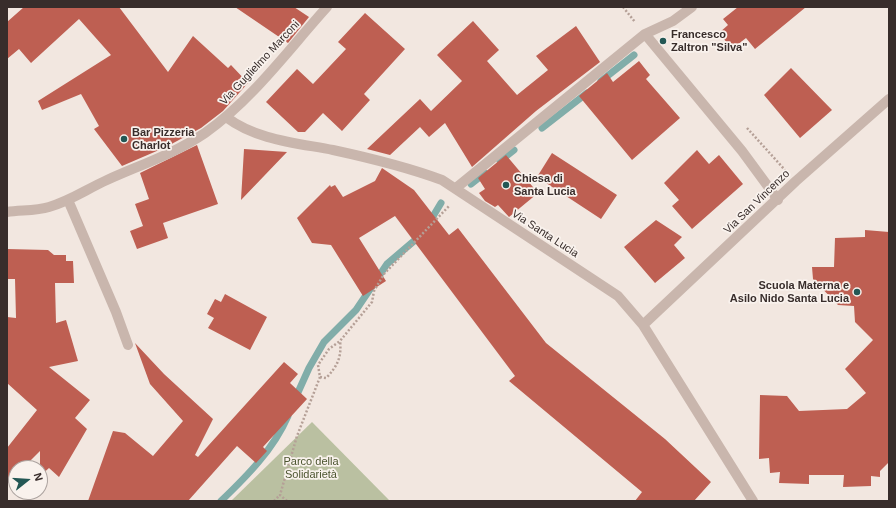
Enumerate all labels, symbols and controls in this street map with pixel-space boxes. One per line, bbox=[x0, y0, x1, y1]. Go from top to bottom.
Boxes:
street label: Via Guglielmo Marconi bbox=[218, 18, 302, 108]
place label: Francesco Zaltron "Silva" bbox=[671, 28, 747, 54]
marker: Francesco Zaltron "Silva" bbox=[658, 36, 668, 46]
place label: Bar Pizzeria Charlot bbox=[132, 126, 194, 152]
marker: Bar Pizzeria Charlot bbox=[119, 134, 129, 144]
street label: Via San Vincenzo bbox=[721, 167, 793, 237]
place label: Chiesa di Santa Lucia bbox=[514, 172, 576, 198]
marker: Chiesa di Santa Lucia bbox=[501, 180, 511, 190]
street label: Via Santa Lucia bbox=[509, 208, 581, 260]
place label: Scuola Materna e Asilo Nido Santa Lucia bbox=[730, 279, 849, 305]
marker: Scuola Materna e Asilo Nido Santa Lucia bbox=[852, 287, 862, 297]
park label: Parco della Solidarietà bbox=[283, 455, 339, 481]
north arrow bbox=[8, 460, 48, 500]
text: N bbox=[32, 471, 45, 482]

